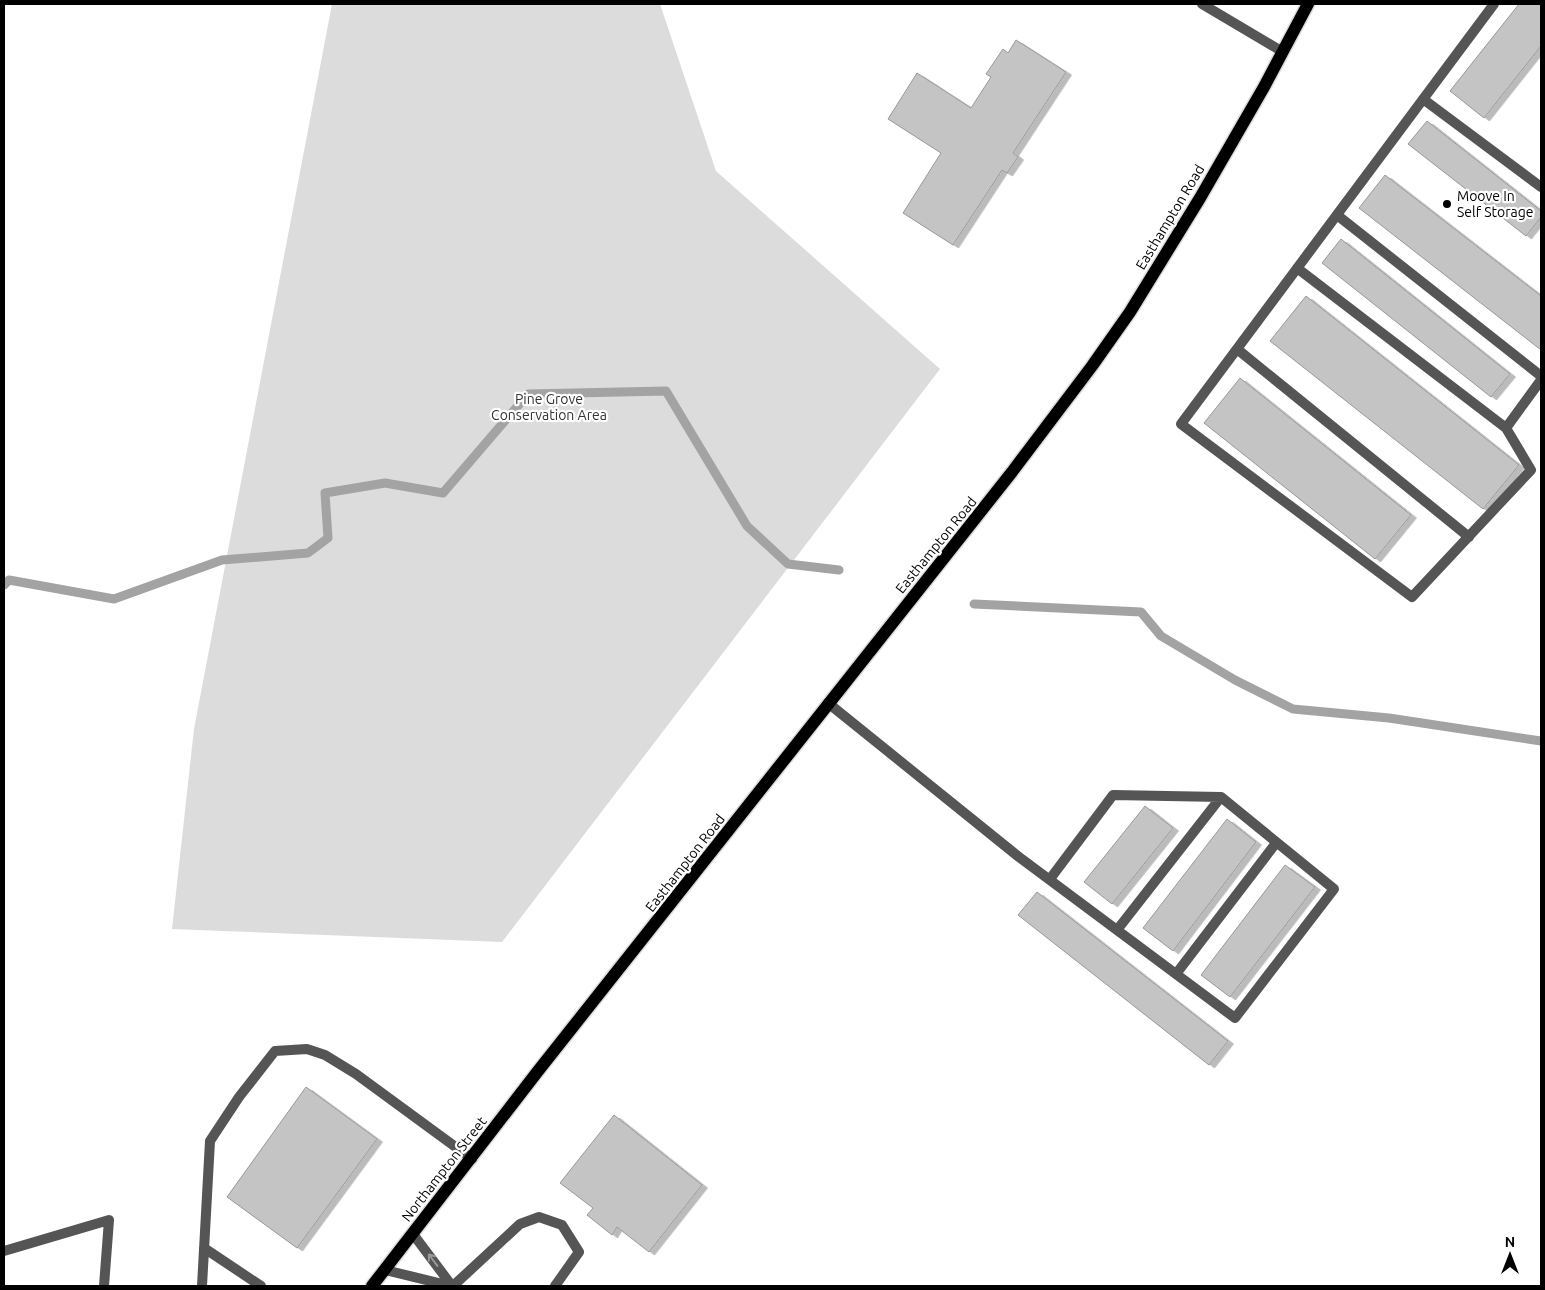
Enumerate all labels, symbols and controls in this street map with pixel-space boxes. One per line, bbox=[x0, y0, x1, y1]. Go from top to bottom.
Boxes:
street label: Easthampton Road bbox=[1132, 162, 1208, 272]
place label: Moove In Self Storage bbox=[1457, 188, 1534, 220]
marker: Moove In Self Storage bbox=[1441, 198, 1453, 210]
park label: Pine Grove Conservation Area bbox=[491, 391, 607, 423]
street label: Easthampton Road bbox=[892, 494, 980, 596]
street label: Easthampton Road bbox=[642, 811, 728, 915]
street label: Northampton Street bbox=[398, 1113, 490, 1225]
north arrow bbox=[1485, 1230, 1535, 1280]
text: N bbox=[1505, 1234, 1515, 1250]
one-way arrow bbox=[427, 1254, 438, 1267]

